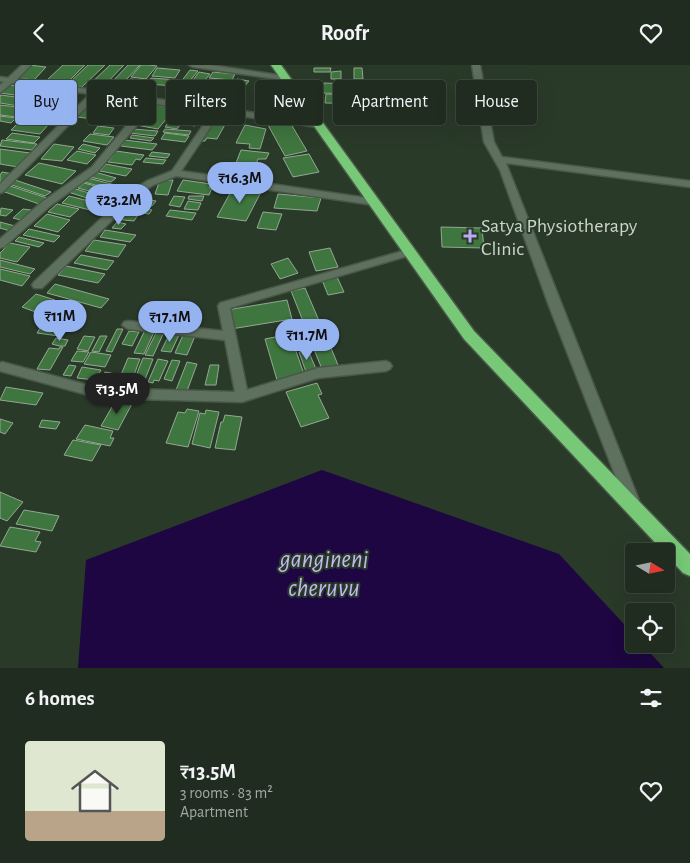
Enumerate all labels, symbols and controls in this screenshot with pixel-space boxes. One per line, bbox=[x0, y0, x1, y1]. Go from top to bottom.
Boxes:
icon: back bbox=[25, 19, 53, 47]
icon: heart bbox=[637, 19, 665, 47]
text: Roofr bbox=[321, 22, 369, 44]
chip: Buy bbox=[15, 80, 77, 125]
chip: Rent bbox=[87, 80, 156, 125]
chip: Filters bbox=[166, 80, 245, 125]
chip: New bbox=[255, 80, 323, 125]
chip: Apartment bbox=[333, 80, 446, 125]
chip: House bbox=[456, 80, 537, 125]
pin: ₹16.3M bbox=[199, 161, 281, 204]
text: ₹16.3M bbox=[218, 170, 262, 186]
pin: ₹23.2M bbox=[78, 184, 160, 226]
text: ₹23.2M bbox=[96, 192, 142, 208]
place label: Satya Physiotherapy Clinic bbox=[481, 216, 638, 259]
marker: Satya Physiotherapy Clinic bbox=[463, 229, 477, 243]
pin: ₹11M bbox=[30, 299, 90, 342]
pin: ₹17.1M bbox=[129, 301, 211, 343]
text: ₹11M bbox=[45, 308, 75, 324]
text: ₹17.1M bbox=[149, 309, 191, 325]
pin: ₹11.7M bbox=[266, 319, 348, 361]
text: ₹11.7M bbox=[286, 327, 328, 343]
pin: ₹13.5M bbox=[76, 373, 158, 415]
text: ₹13.5M bbox=[96, 381, 138, 397]
north arrow bbox=[625, 543, 675, 593]
map controls bbox=[625, 543, 675, 653]
water label: gangineni cheruvu bbox=[278, 547, 368, 601]
button: locate bbox=[625, 603, 675, 653]
icon: filters bbox=[637, 684, 665, 712]
text: 6 homes bbox=[25, 688, 95, 709]
icon: home bbox=[65, 761, 125, 821]
text: ₹13.5M bbox=[180, 761, 236, 782]
icon: heart bbox=[637, 777, 665, 805]
text: 3 rooms · 83 m² bbox=[180, 785, 273, 801]
text: Apartment bbox=[180, 804, 248, 820]

